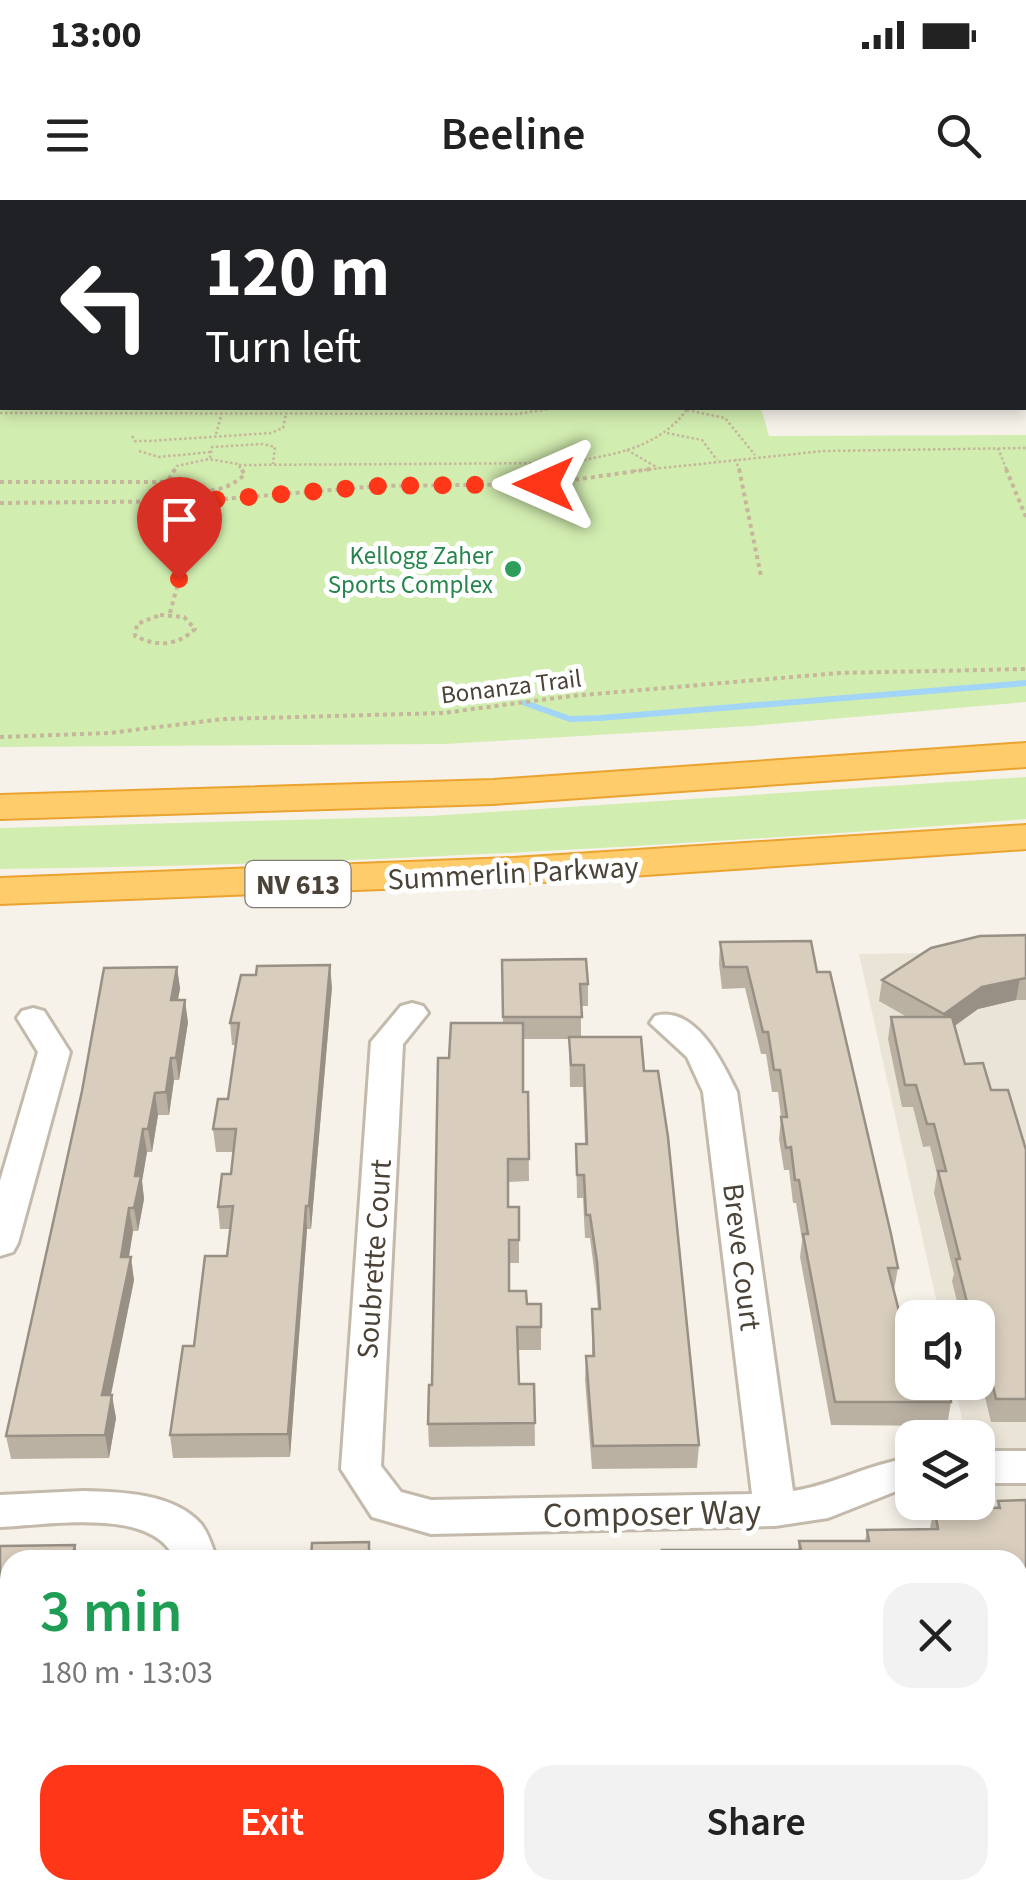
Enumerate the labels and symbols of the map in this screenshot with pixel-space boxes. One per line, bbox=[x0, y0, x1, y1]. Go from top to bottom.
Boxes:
position arrow bbox=[492, 432, 596, 536]
pin bbox=[137, 477, 222, 580]
place label: Kellogg Zaher Sports Complex bbox=[328, 538, 493, 603]
marker: Kellogg Zaher Sports Complex bbox=[502, 558, 524, 580]
street label: Bonanza Trail bbox=[439, 661, 583, 713]
street label: Summerlin Parkway bbox=[386, 845, 640, 902]
road number: NV 613 bbox=[246, 861, 350, 907]
street label: Soubrette Court bbox=[346, 1158, 403, 1360]
street label: Breve Court bbox=[711, 1181, 772, 1333]
street label: Composer Way bbox=[542, 1487, 762, 1541]

